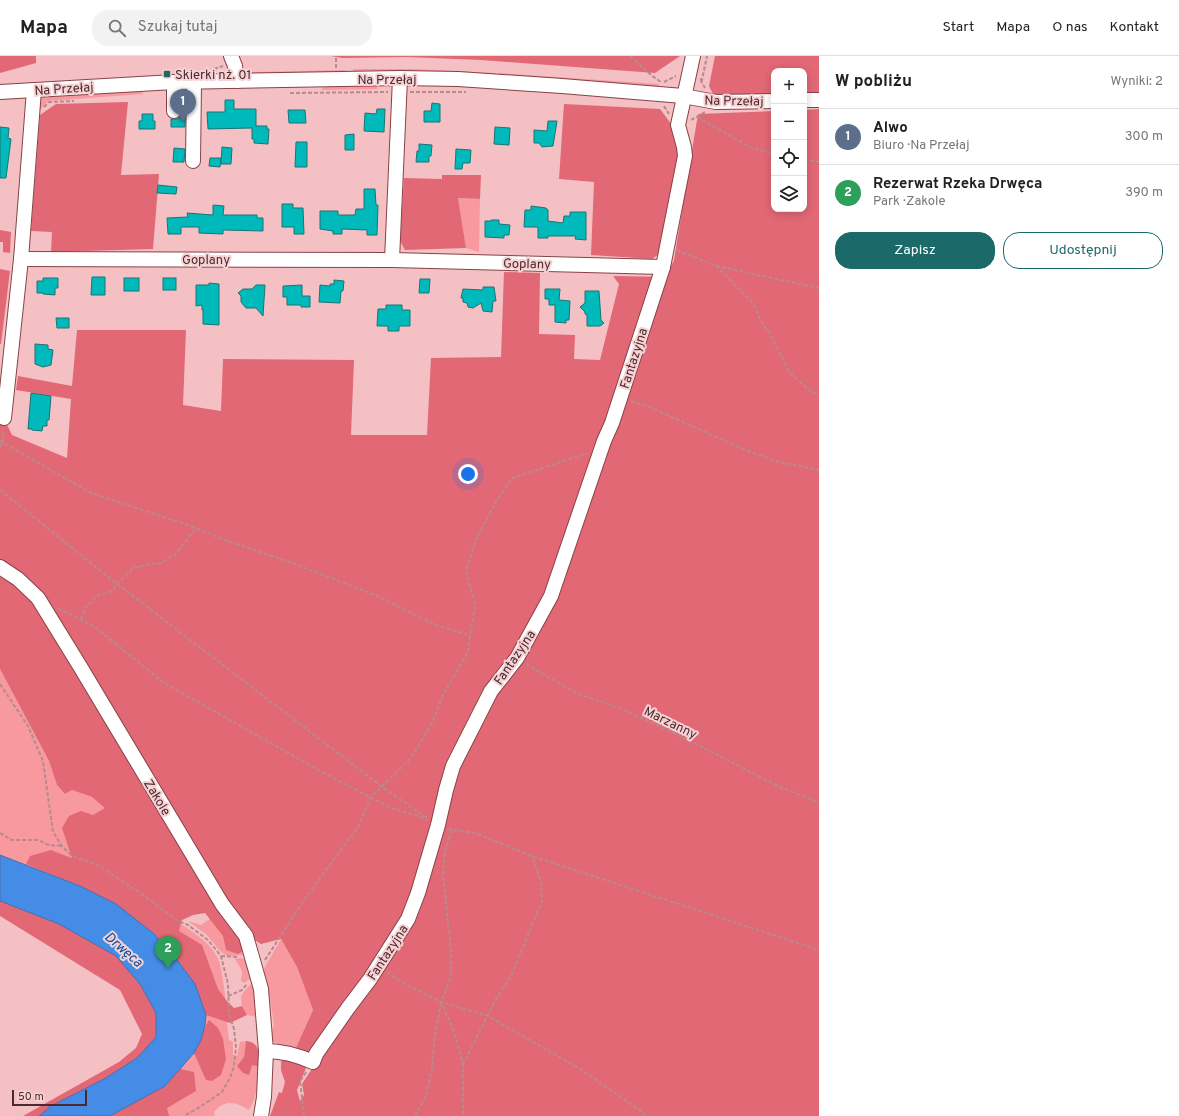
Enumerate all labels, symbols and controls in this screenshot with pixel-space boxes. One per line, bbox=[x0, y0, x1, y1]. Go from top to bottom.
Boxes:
search box bbox=[92, 10, 372, 46]
text: Mapa bbox=[20, 16, 68, 40]
icon: search bbox=[106, 17, 128, 39]
text: Szukaj tutaj bbox=[138, 18, 217, 37]
text: Start bbox=[942, 19, 974, 36]
text: Mapa bbox=[996, 19, 1030, 36]
text: O nas bbox=[1052, 19, 1088, 36]
text: Kontakt bbox=[1110, 19, 1159, 36]
place label: Skierki nż. 01 bbox=[175, 68, 251, 84]
map controls bbox=[771, 68, 807, 212]
button: + bbox=[771, 68, 807, 104]
marker: Skierki nż. 01 bbox=[162, 69, 172, 79]
text: W pobliżu bbox=[835, 71, 912, 93]
street label: Na Przełaj bbox=[357, 73, 417, 89]
text: Wyniki: 2 bbox=[1110, 74, 1163, 90]
street label: Na Przełaj bbox=[34, 80, 94, 100]
pin: 1 bbox=[170, 89, 196, 122]
street label: Na Przełaj bbox=[704, 93, 764, 111]
button: − bbox=[771, 104, 807, 140]
text: Alwo bbox=[873, 119, 908, 138]
text: 1 bbox=[845, 129, 851, 145]
text: 300 m bbox=[1125, 129, 1163, 145]
text: Biuro · Na Przełaj bbox=[873, 138, 970, 154]
button: locate bbox=[771, 140, 807, 176]
text: Rezerwat Rzeka Drwęca bbox=[873, 175, 1042, 194]
button: layers bbox=[771, 176, 807, 212]
text: 2 bbox=[844, 185, 852, 201]
text: 390 m bbox=[1125, 185, 1163, 201]
text: Park · Zakole bbox=[873, 194, 945, 210]
button: Zapisz bbox=[835, 232, 995, 269]
button: Udostępnij bbox=[1003, 232, 1163, 269]
street label: Goplany bbox=[182, 253, 230, 269]
street label: Goplany bbox=[503, 257, 551, 273]
street label: Fantazyjna bbox=[618, 326, 652, 391]
your location bbox=[458, 464, 478, 484]
street label: Fantazyjna bbox=[491, 628, 540, 689]
street label: Marzanny bbox=[641, 704, 699, 744]
street label: Zakole bbox=[139, 777, 173, 819]
street label: Fantazyjna bbox=[365, 922, 413, 984]
water label: Drwęca bbox=[100, 929, 146, 972]
pin: 2 bbox=[155, 936, 181, 969]
scale bar bbox=[12, 1088, 87, 1107]
text: 50 m bbox=[18, 1090, 44, 1104]

